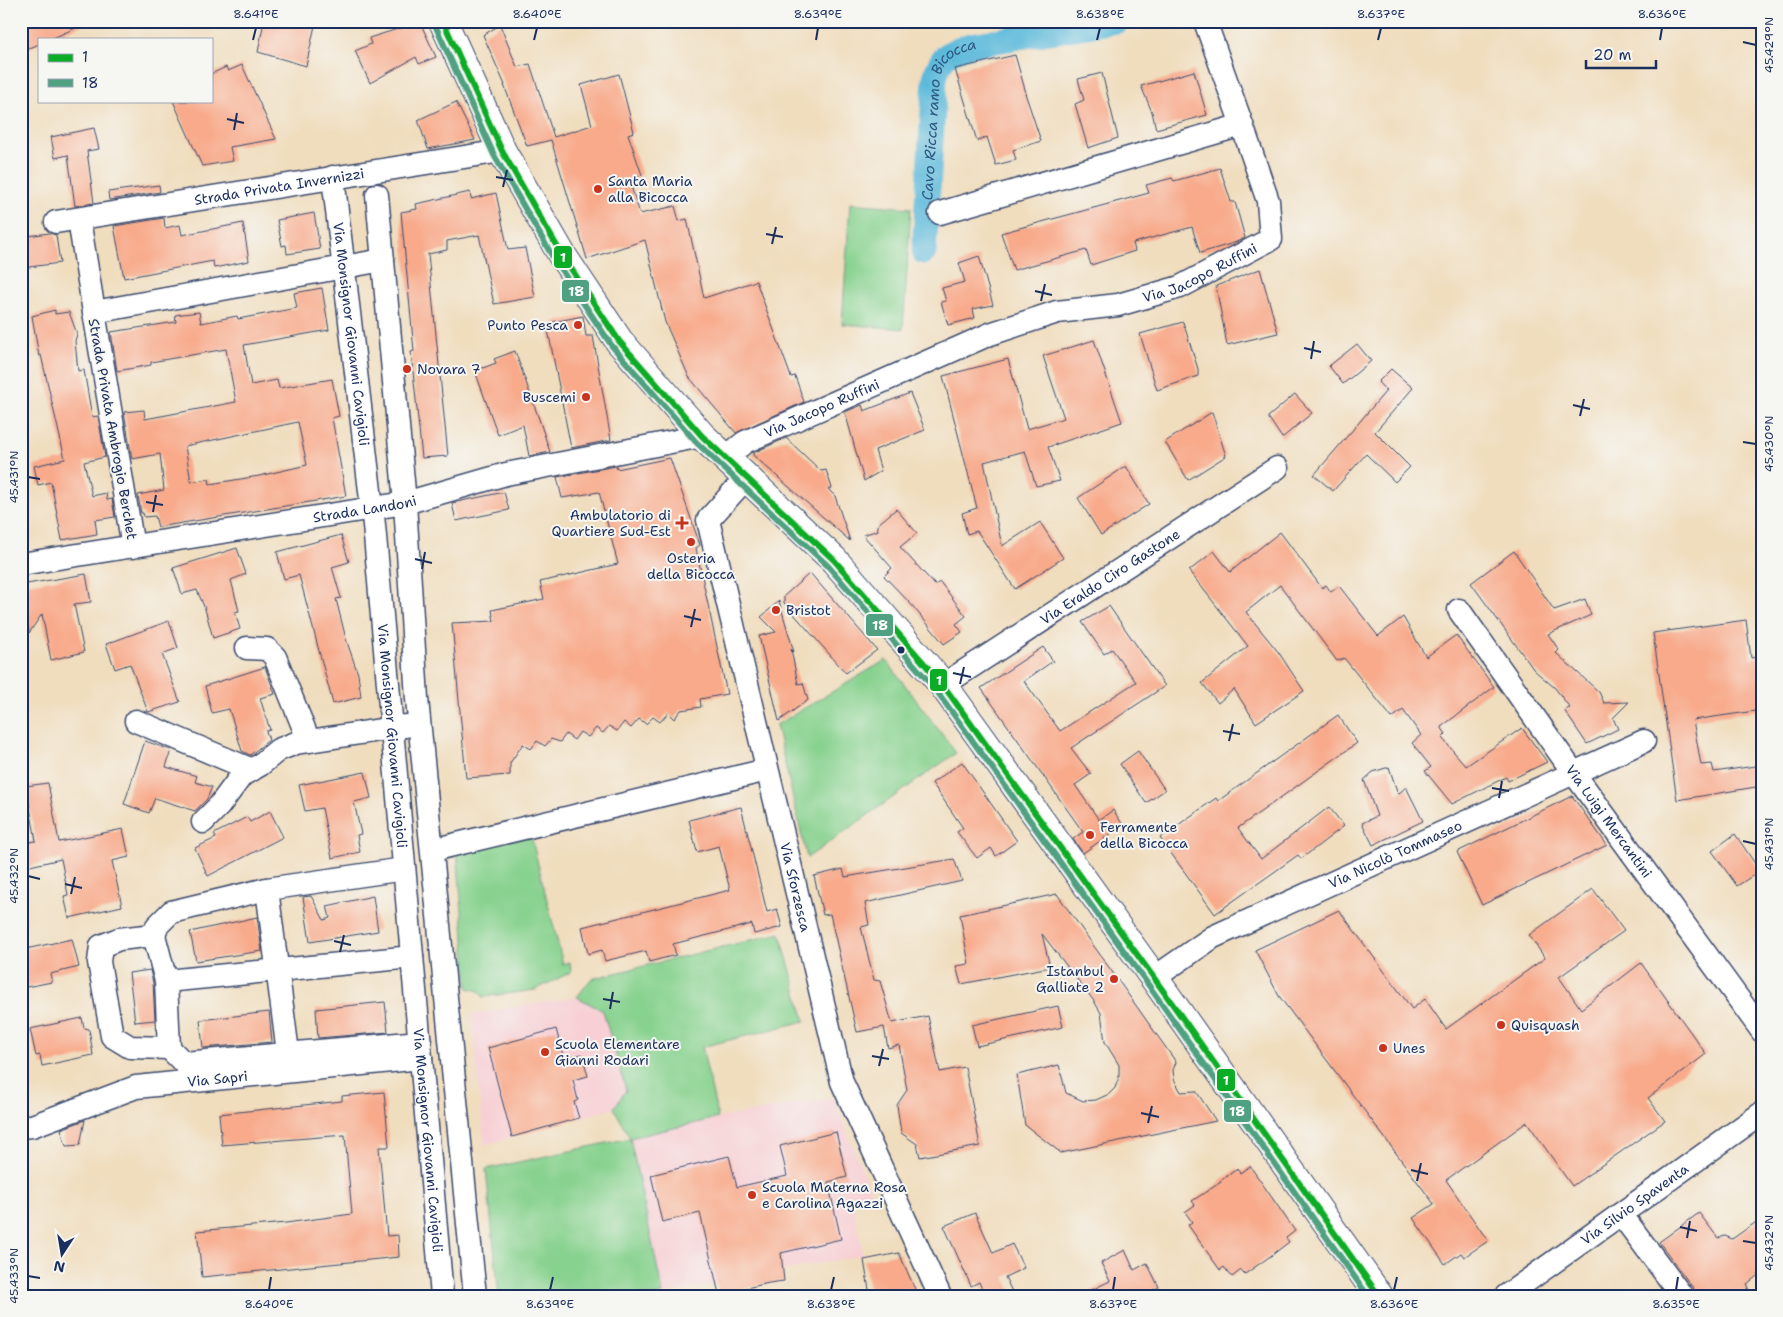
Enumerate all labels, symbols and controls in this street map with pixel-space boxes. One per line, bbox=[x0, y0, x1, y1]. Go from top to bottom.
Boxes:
text: 8.641°E bbox=[233, 6, 279, 22]
text: 8.640°E bbox=[512, 6, 562, 22]
text: 8.639°E bbox=[794, 6, 842, 22]
text: 8.638°E bbox=[1076, 6, 1124, 22]
text: 8.637°E bbox=[1357, 6, 1405, 22]
text: 8.636°E bbox=[1638, 6, 1686, 22]
text: 45.429°N bbox=[1761, 17, 1777, 73]
water label: Cavo Ricca ramo Bicocca bbox=[917, 34, 978, 201]
legend bbox=[38, 38, 212, 102]
scale bar bbox=[1586, 38, 1656, 70]
text: 20 m bbox=[1593, 45, 1632, 65]
text: 1 bbox=[82, 47, 88, 67]
text: 18 bbox=[82, 73, 99, 93]
street label: Strada Privata Invernizzi bbox=[193, 164, 366, 209]
place label: Santa Maria alla Bicocca bbox=[608, 172, 693, 206]
marker: Santa Maria alla Bicocca bbox=[592, 183, 604, 195]
street label: Via Monsignor Giovanni Cavigioli bbox=[329, 221, 374, 447]
street label: Via Jacopo Ruffini bbox=[1140, 239, 1260, 306]
line badge: 1 bbox=[553, 245, 573, 269]
text: 1 bbox=[560, 248, 566, 266]
line badge: 18 bbox=[561, 279, 590, 303]
text: 18 bbox=[568, 282, 584, 300]
place label: Punto Pesca bbox=[487, 316, 568, 334]
street label: Strada Privata Ambrogio Berchet bbox=[85, 317, 141, 541]
marker: Punto Pesca bbox=[572, 319, 584, 331]
place label: Novara 7 bbox=[417, 360, 481, 378]
marker: Novara 7 bbox=[401, 363, 413, 375]
street label: Via Jacopo Ruffini bbox=[761, 375, 882, 442]
place label: Buscemi bbox=[523, 388, 576, 406]
marker: Buscemi bbox=[580, 391, 592, 403]
text: 45.430°N bbox=[1761, 416, 1777, 472]
text: 45.431°N bbox=[6, 451, 22, 503]
street label: Strada Landoni bbox=[312, 491, 419, 527]
place label: Ambulatorio di Quartiere Sud-Est bbox=[551, 506, 671, 540]
marker: Ambulatorio di Quartiere Sud-Est bbox=[675, 516, 689, 530]
street label: Via Eraldo Ciro Gastone bbox=[1037, 525, 1183, 629]
marker: Osteria della Bicocca bbox=[685, 536, 697, 548]
place label: Osteria della Bicocca bbox=[647, 549, 735, 583]
place label: Bristot bbox=[786, 601, 831, 619]
marker: Bristot bbox=[770, 604, 782, 616]
line badge: 18 bbox=[865, 613, 894, 637]
text: 18 bbox=[872, 616, 888, 634]
street label: Via Monsignor Giovanni Cavigioli bbox=[374, 623, 411, 849]
unlabelled marker bbox=[896, 645, 906, 655]
line badge: 1 bbox=[929, 668, 948, 692]
text: 1 bbox=[936, 671, 942, 689]
street label: Via Luigi Mercantini bbox=[1562, 761, 1656, 881]
street label: Via Nicolò Tommaseo bbox=[1326, 816, 1465, 892]
place label: Ferramente della Bicocca bbox=[1100, 818, 1188, 852]
text: 45.431°N bbox=[1761, 818, 1777, 870]
marker: Ferramente della Bicocca bbox=[1084, 829, 1096, 841]
street label: Via Sforzesca bbox=[776, 841, 815, 934]
text: 45.432°N bbox=[6, 848, 22, 904]
place label: Istanbul Galliate 2 bbox=[1036, 962, 1105, 996]
marker: Istanbul Galliate 2 bbox=[1108, 973, 1120, 985]
place label: Quisquash bbox=[1511, 1016, 1580, 1034]
marker: Quisquash bbox=[1495, 1019, 1507, 1031]
street label: Via Monsignor Giovanni Cavigioli bbox=[409, 1027, 447, 1253]
place label: Scuola Elementare Gianni Rodari bbox=[555, 1035, 680, 1069]
place label: Unes bbox=[1393, 1039, 1425, 1057]
marker: Unes bbox=[1377, 1042, 1389, 1054]
marker: Scuola Elementare Gianni Rodari bbox=[539, 1046, 551, 1058]
street label: Via Sapri bbox=[186, 1067, 249, 1091]
line badge: 1 bbox=[1216, 1068, 1236, 1092]
text: 1 bbox=[1223, 1071, 1229, 1089]
line badge: 18 bbox=[1223, 1099, 1252, 1123]
text: 18 bbox=[1229, 1102, 1245, 1120]
street label: Via Silvio Spaventa bbox=[1577, 1159, 1692, 1249]
place label: Scuola Materna Rosa e Carolina Agazzi bbox=[762, 1178, 907, 1212]
marker: Scuola Materna Rosa e Carolina Agazzi bbox=[746, 1189, 758, 1201]
text: 45.432°N bbox=[1761, 1215, 1777, 1271]
north arrow bbox=[38, 1230, 88, 1280]
text: 45.433°N bbox=[6, 1248, 22, 1304]
text: N bbox=[52, 1257, 67, 1277]
text: 8.640°E bbox=[244, 1296, 294, 1312]
text: 8.639°E bbox=[526, 1296, 574, 1312]
text: 8.638°E bbox=[807, 1296, 855, 1312]
text: 8.637°E bbox=[1089, 1296, 1137, 1312]
text: 8.636°E bbox=[1370, 1296, 1418, 1312]
text: 8.635°E bbox=[1652, 1296, 1700, 1312]

